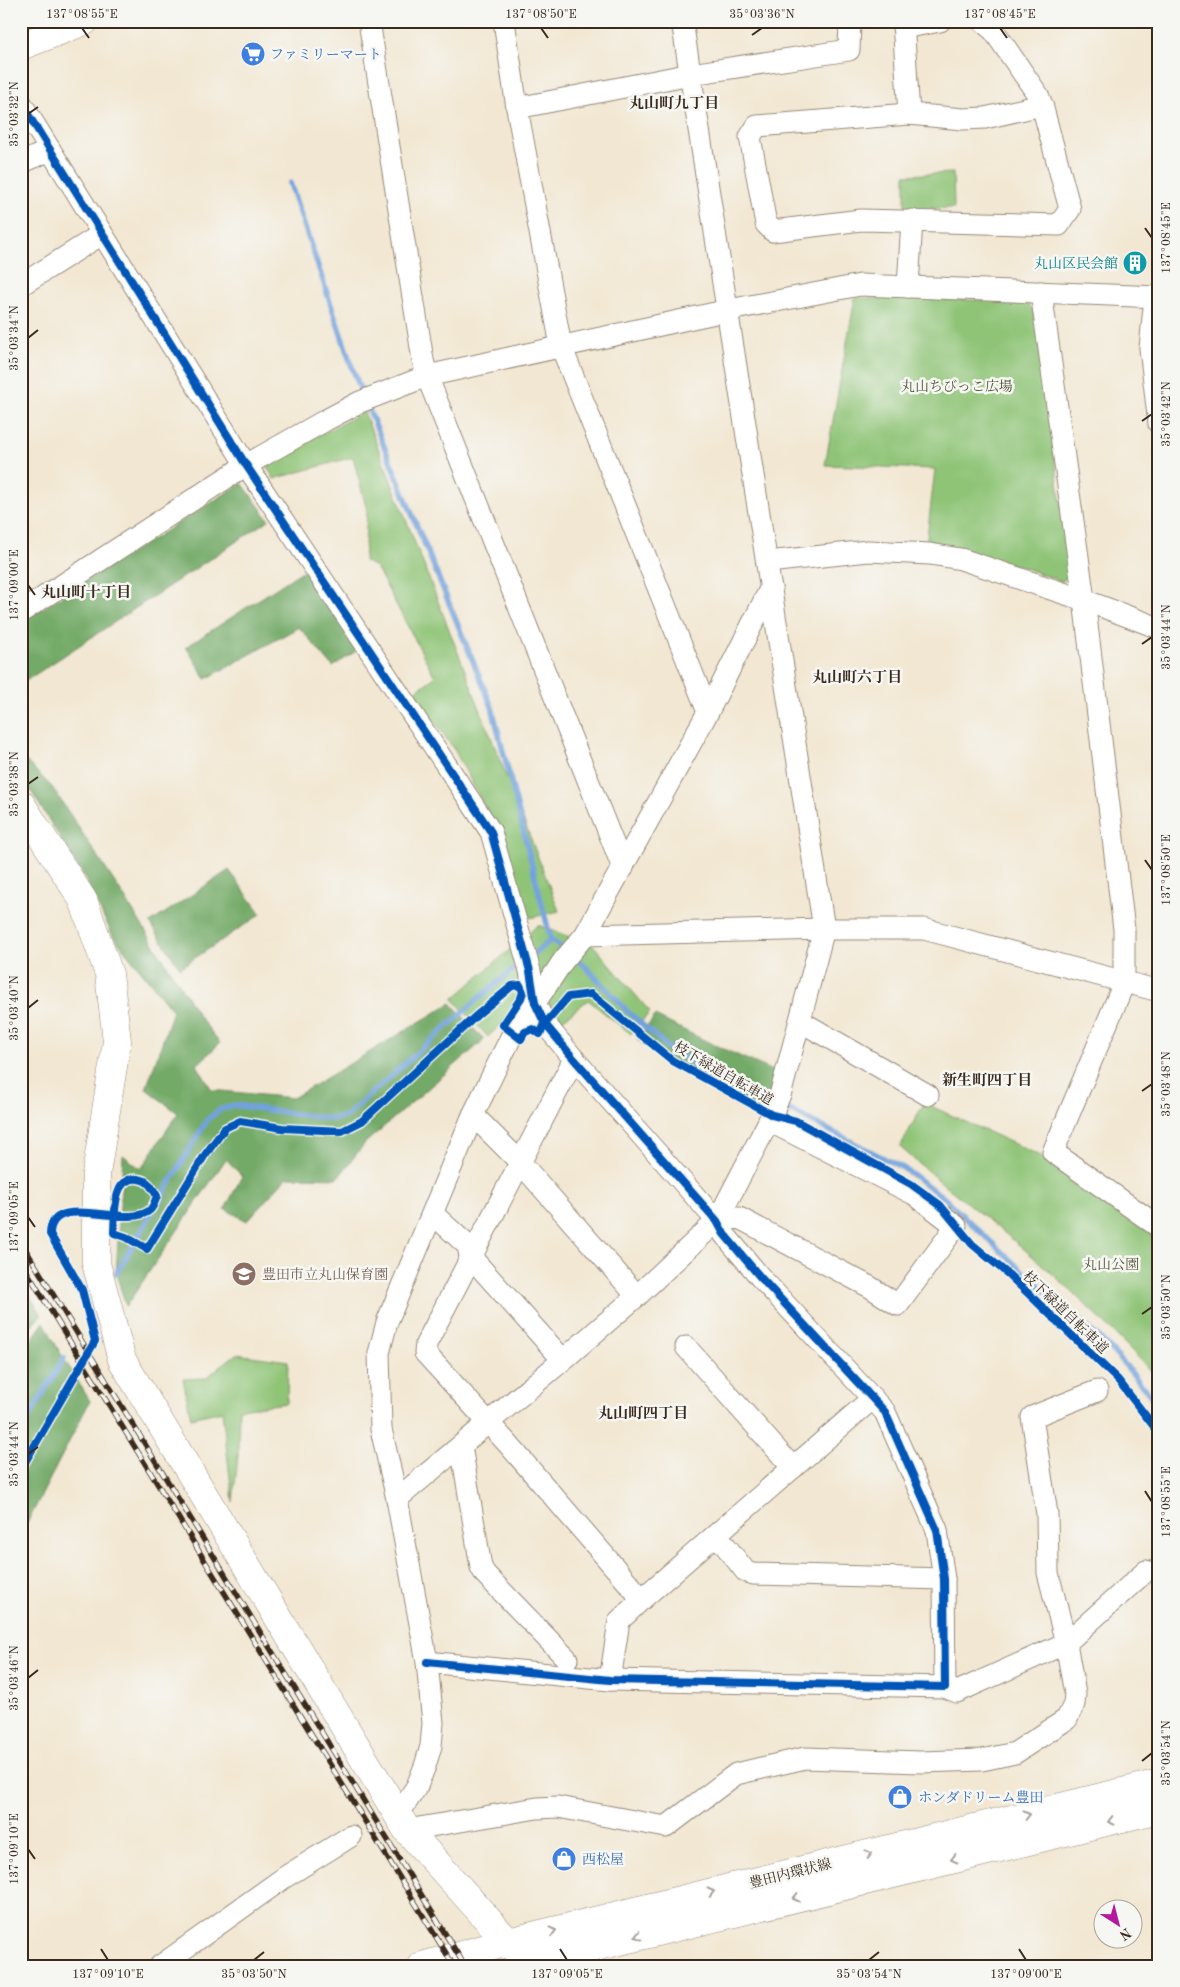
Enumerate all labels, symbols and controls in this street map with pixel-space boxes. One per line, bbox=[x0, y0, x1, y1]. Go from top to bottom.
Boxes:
text: 137°08'55"E bbox=[46, 8, 118, 21]
text: 137°08'50"E bbox=[505, 8, 577, 21]
text: 35°03'36"N bbox=[729, 8, 795, 21]
text: 137°08'45"E bbox=[964, 8, 1036, 21]
supermarket icon: ファミリーマート bbox=[240, 41, 266, 67]
place label: ファミリーマート bbox=[270, 48, 382, 62]
text: 35°03'32"N bbox=[8, 81, 21, 147]
district label: 丸山町九丁目 bbox=[629, 95, 719, 112]
text: 137°08'45"E bbox=[1160, 202, 1173, 274]
building icon: 丸山区民会館 bbox=[1122, 250, 1148, 276]
place label: 丸山区民会館 bbox=[1034, 256, 1118, 271]
text: 35°03'34"N bbox=[8, 305, 21, 371]
park label: 丸山ちびっこ広場 bbox=[901, 379, 1013, 394]
text: 35°03'42"N bbox=[1160, 381, 1173, 447]
text: 137°09'00"E bbox=[9, 549, 21, 621]
district label: 丸山町十丁目 bbox=[41, 584, 131, 601]
text: 35°03'44"N bbox=[1160, 604, 1173, 670]
district label: 丸山町六丁目 bbox=[812, 669, 902, 686]
text: 35°03'38"N bbox=[8, 751, 21, 817]
text: 137°08'50"E bbox=[1160, 834, 1173, 906]
text: 35°03'40"N bbox=[8, 975, 21, 1041]
street label: 枝下緑道自転車道 bbox=[672, 1039, 776, 1108]
text: 35°03'48"N bbox=[1160, 1051, 1173, 1117]
district label: 新生町四丁目 bbox=[942, 1072, 1032, 1089]
text: 137°09'05"E bbox=[8, 1181, 21, 1253]
park label: 丸山公園 bbox=[1083, 1257, 1139, 1272]
school or university icon: 豊田市立丸山保育園 bbox=[231, 1261, 257, 1287]
place label: 豊田市立丸山保育園 bbox=[262, 1267, 388, 1282]
street label: 枝下緑道自転車道 bbox=[1020, 1268, 1111, 1357]
text: 35°03'50"N bbox=[1160, 1274, 1173, 1340]
district label: 丸山町四丁目 bbox=[598, 1405, 688, 1422]
text: 35°03'44"N bbox=[8, 1421, 21, 1487]
text: 137°08'55"E bbox=[1160, 1466, 1173, 1538]
text: 35°03'46"N bbox=[8, 1645, 21, 1711]
text: 35°03'54"N bbox=[1160, 1720, 1173, 1786]
shop icon: ホンダドリーム豊田 bbox=[887, 1784, 913, 1810]
place label: ホンダドリーム豊田 bbox=[918, 1790, 1043, 1805]
one-way arrow bbox=[1022, 1810, 1031, 1821]
text: 137°09'10"E bbox=[9, 1813, 21, 1885]
one-way arrow bbox=[1107, 1815, 1116, 1826]
shop icon: 西松屋 bbox=[551, 1846, 577, 1872]
one-way arrow bbox=[865, 1849, 874, 1860]
place label: 西松屋 bbox=[582, 1852, 624, 1867]
one-way arrow bbox=[949, 1853, 958, 1864]
street label: 豊田内環状線 bbox=[748, 1856, 833, 1891]
one-way arrow bbox=[707, 1887, 716, 1898]
one-way arrow bbox=[791, 1892, 800, 1903]
north arrow bbox=[1092, 1900, 1142, 1950]
text: N bbox=[1116, 1925, 1133, 1943]
one-way arrow bbox=[549, 1926, 558, 1937]
one-way arrow bbox=[633, 1930, 642, 1941]
text: 35°03'50"N bbox=[221, 1968, 287, 1981]
text: 137°09'05"E bbox=[531, 1968, 603, 1981]
text: 35°03'54"N bbox=[836, 1968, 902, 1981]
text: 137°09'10"E bbox=[72, 1969, 144, 1981]
text: 137°09'00"E bbox=[990, 1969, 1062, 1981]

